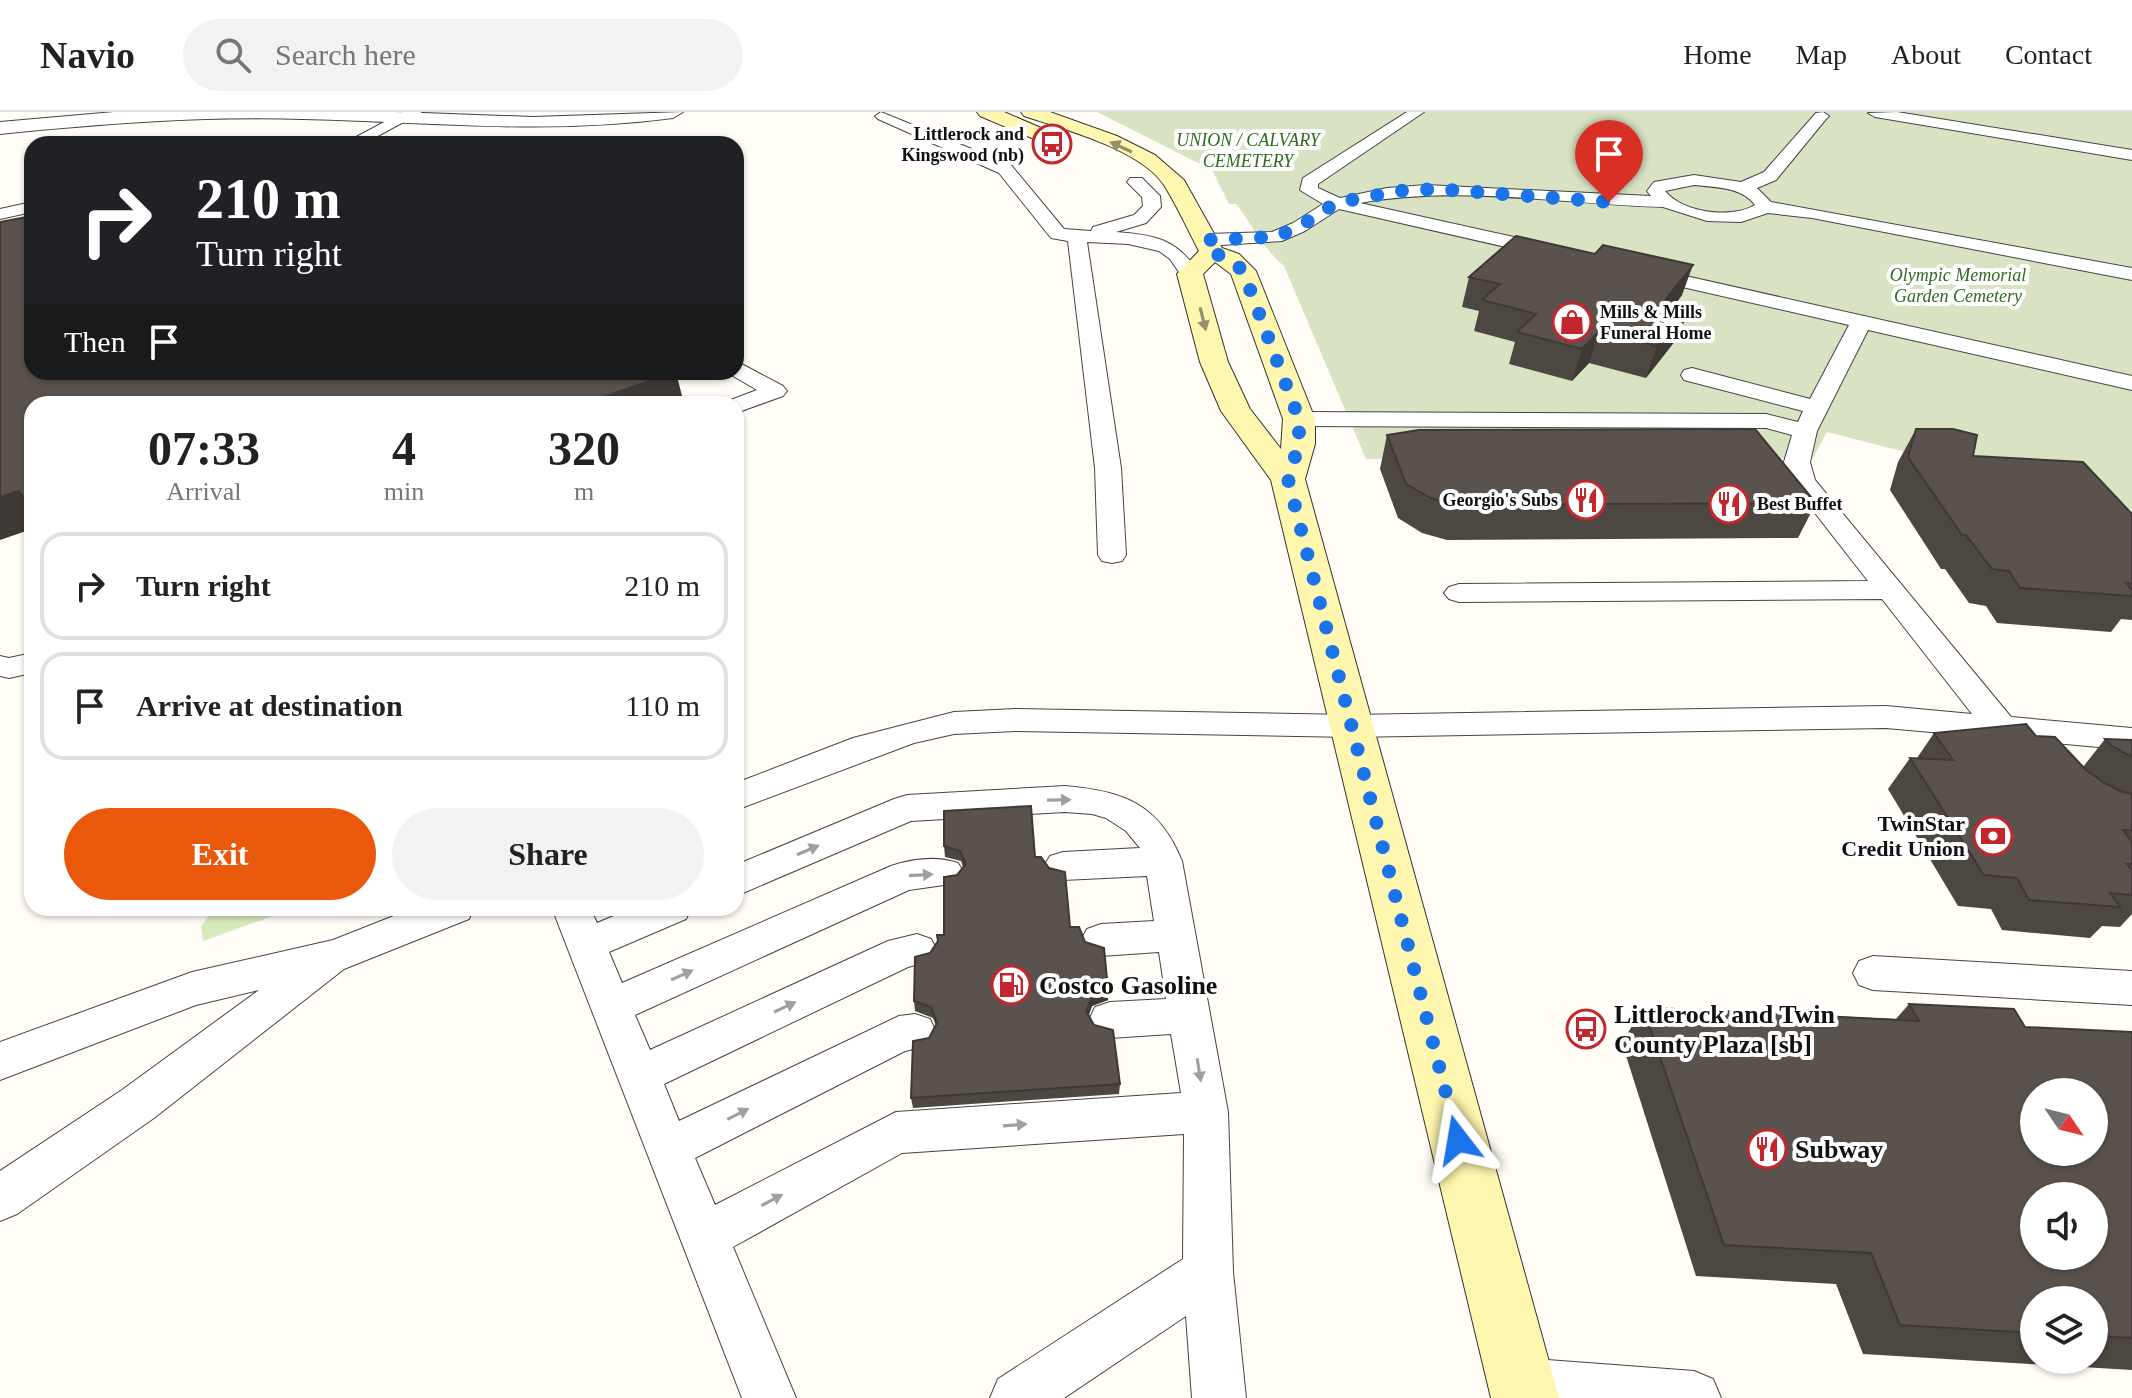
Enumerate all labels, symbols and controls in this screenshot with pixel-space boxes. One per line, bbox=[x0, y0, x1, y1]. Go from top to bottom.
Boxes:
search box bbox=[183, 19, 743, 91]
icon: search bbox=[211, 33, 255, 77]
text: Navio bbox=[40, 34, 135, 76]
text: Search here bbox=[275, 38, 416, 71]
text: Home bbox=[1683, 39, 1752, 70]
text: Map bbox=[1796, 39, 1847, 70]
text: About bbox=[1891, 39, 1961, 70]
text: Contact bbox=[2005, 39, 2092, 70]
pin bbox=[1575, 120, 1643, 202]
bus stop icon: Littlerock and Kingswood (nb) bbox=[1031, 123, 1073, 165]
place label: Littlerock and Kingswood (nb) bbox=[901, 124, 1024, 166]
park label: UNION / CALVARY CEMETERY bbox=[1176, 130, 1322, 171]
icon: arrive bbox=[1587, 132, 1631, 176]
one-way arrow bbox=[1109, 140, 1133, 154]
icon: right bbox=[64, 168, 168, 272]
text: 210 m bbox=[196, 168, 341, 230]
text: Turn right bbox=[196, 234, 342, 274]
park label: Olympic Memorial Garden Cemetery bbox=[1890, 265, 2026, 306]
shop icon: Mills & Mills Funeral Home bbox=[1551, 301, 1593, 343]
place label: Mills & Mills Funeral Home bbox=[1600, 302, 1711, 343]
one-way arrow bbox=[1197, 306, 1209, 331]
icon: arrive bbox=[142, 320, 186, 364]
text: Then bbox=[64, 325, 126, 358]
text: 07:33 bbox=[148, 422, 260, 475]
text: 4 bbox=[392, 422, 416, 475]
text: 320 bbox=[548, 422, 620, 475]
text: Arrival bbox=[166, 477, 241, 506]
text: min bbox=[384, 477, 424, 506]
text: m bbox=[574, 477, 594, 506]
restaurant icon: Georgio's Subs bbox=[1565, 479, 1607, 521]
restaurant icon: Best Buffet bbox=[1708, 483, 1750, 525]
place label: Georgio's Subs bbox=[1442, 490, 1558, 510]
place label: Best Buffet bbox=[1757, 494, 1842, 514]
icon: right bbox=[68, 564, 112, 608]
text: Turn right bbox=[136, 569, 271, 602]
text: 210 m bbox=[624, 569, 700, 602]
icon: arrive bbox=[68, 684, 112, 728]
text: Arrive at destination bbox=[136, 689, 403, 722]
text: 110 m bbox=[625, 689, 700, 722]
one-way arrow bbox=[1047, 794, 1072, 806]
button: Exit bbox=[64, 808, 376, 900]
button: Share bbox=[392, 808, 704, 900]
place label: TwinStar Credit Union bbox=[1841, 811, 1965, 861]
bank icon: TwinStar Credit Union bbox=[1972, 815, 2014, 857]
one-way arrow bbox=[796, 844, 820, 857]
one-way arrow bbox=[909, 868, 934, 881]
fuel station icon: Costco Gasoline bbox=[990, 964, 1032, 1006]
one-way arrow bbox=[670, 968, 694, 982]
place label: Costco Gasoline bbox=[1039, 971, 1217, 1000]
one-way arrow bbox=[773, 1000, 797, 1014]
place label: Littlerock and Twin County Plaza [sb] bbox=[1614, 1000, 1836, 1059]
bus stop icon: Littlerock and Twin County Plaza [sb] bbox=[1565, 1008, 1607, 1050]
one-way arrow bbox=[1193, 1058, 1206, 1083]
north arrow bbox=[2020, 1078, 2108, 1166]
map controls bbox=[2020, 1078, 2108, 1374]
position arrow bbox=[1416, 1098, 1500, 1182]
one-way arrow bbox=[727, 1107, 750, 1121]
one-way arrow bbox=[1003, 1118, 1028, 1131]
restaurant icon: Subway bbox=[1746, 1128, 1788, 1170]
place label: Subway bbox=[1795, 1135, 1883, 1164]
button: sound bbox=[2020, 1182, 2108, 1270]
one-way arrow bbox=[761, 1194, 783, 1208]
button: layers bbox=[2020, 1286, 2108, 1374]

